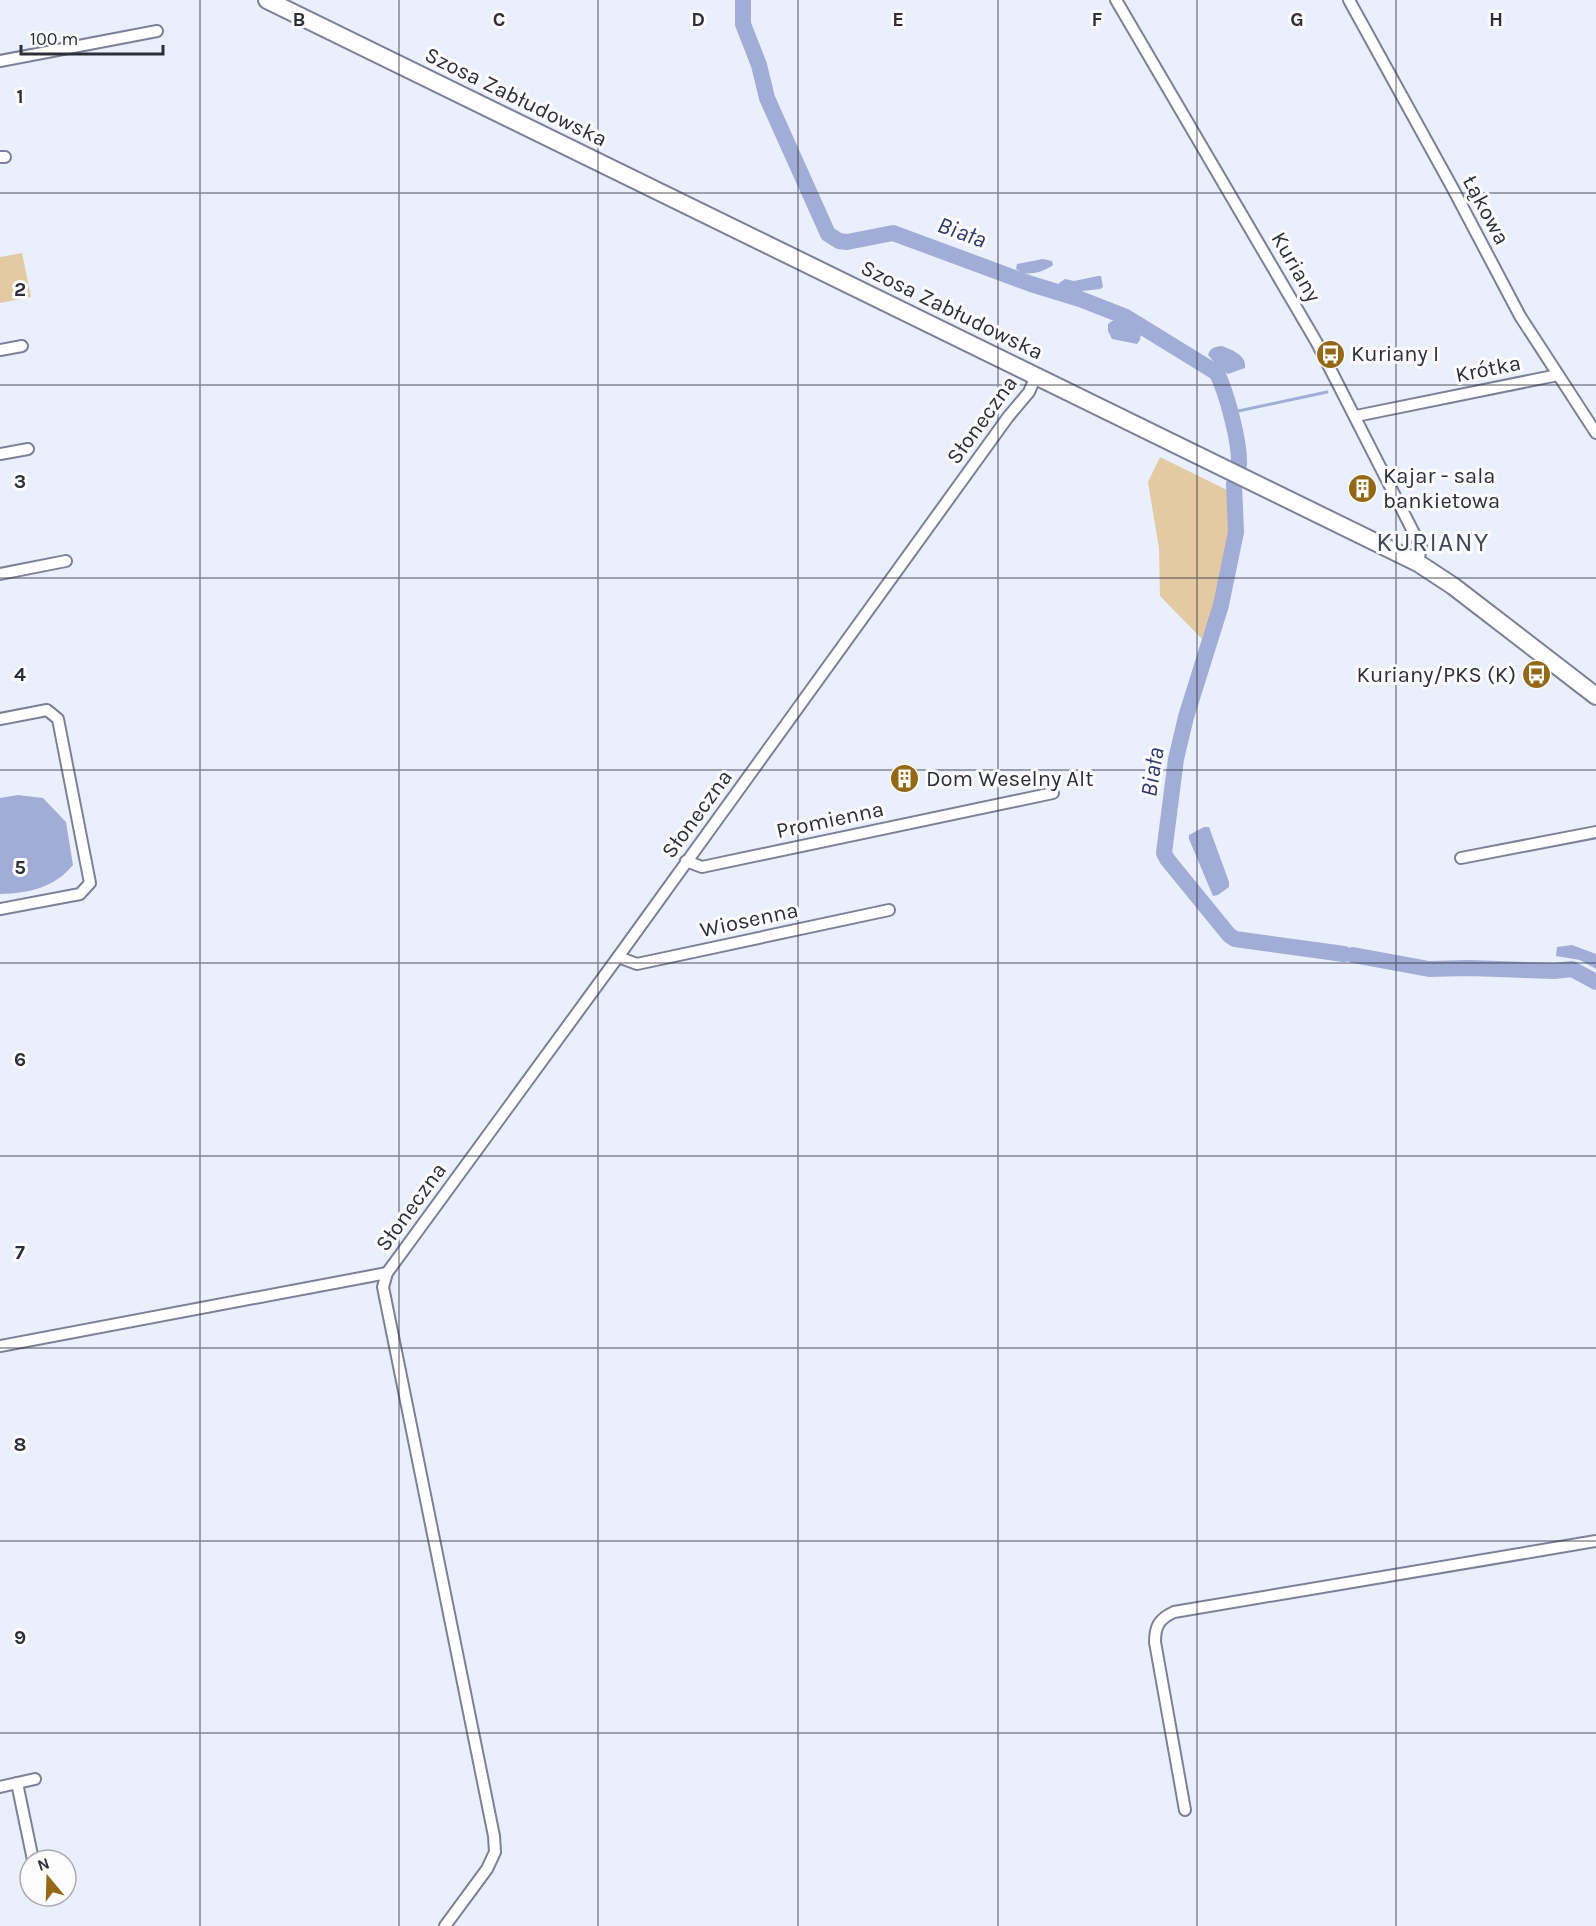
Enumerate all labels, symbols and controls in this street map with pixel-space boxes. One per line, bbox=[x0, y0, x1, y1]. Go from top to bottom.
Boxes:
text: B bbox=[293, 8, 305, 31]
text: C bbox=[493, 8, 505, 31]
text: D bbox=[691, 8, 705, 31]
text: E bbox=[892, 8, 904, 31]
text: F bbox=[1092, 8, 1103, 31]
text: G bbox=[1290, 8, 1304, 31]
text: H bbox=[1489, 8, 1503, 31]
scale bar bbox=[21, 18, 164, 56]
text: 100 m bbox=[30, 28, 78, 50]
street label: Szosa Zabłudowska bbox=[421, 42, 611, 152]
text: 1 bbox=[16, 85, 24, 108]
street label: Łąkowa bbox=[1457, 171, 1515, 249]
water label: Biała bbox=[934, 210, 990, 254]
street label: Kuriany bbox=[1266, 227, 1326, 307]
street label: Szosa Zabłudowska bbox=[857, 255, 1047, 365]
text: 2 bbox=[14, 278, 26, 301]
bus stop icon: Kuriany I bbox=[1314, 338, 1346, 370]
place label: Kuriany I bbox=[1351, 341, 1439, 367]
street label: Krótka bbox=[1453, 350, 1523, 388]
street label: Słoneczna bbox=[941, 371, 1023, 469]
place label: Kajar - sala bankietowa bbox=[1383, 463, 1500, 514]
text: 3 bbox=[14, 470, 26, 493]
building icon: Kajar - sala bankietowa bbox=[1346, 473, 1378, 505]
district label: KURIANY bbox=[1376, 527, 1490, 558]
bus stop icon: Kuriany/PKS (K) bbox=[1521, 659, 1553, 691]
place label: Kuriany/PKS (K) bbox=[1357, 662, 1516, 688]
text: 4 bbox=[14, 663, 26, 686]
water label: Biała bbox=[1134, 745, 1170, 799]
building icon: Dom Weselny Alt bbox=[889, 763, 921, 795]
street label: Słoneczna bbox=[656, 765, 738, 863]
place label: Dom Weselny Alt bbox=[926, 766, 1093, 792]
street label: Promienna bbox=[774, 796, 886, 844]
text: 5 bbox=[14, 856, 26, 879]
street label: Wiosenna bbox=[697, 897, 801, 943]
text: 6 bbox=[14, 1048, 26, 1071]
street label: Słoneczna bbox=[370, 1158, 452, 1256]
text: 7 bbox=[15, 1241, 25, 1264]
text: 8 bbox=[14, 1433, 26, 1456]
text: 9 bbox=[14, 1626, 26, 1649]
north arrow bbox=[18, 1848, 78, 1908]
text: N bbox=[35, 1853, 52, 1875]

